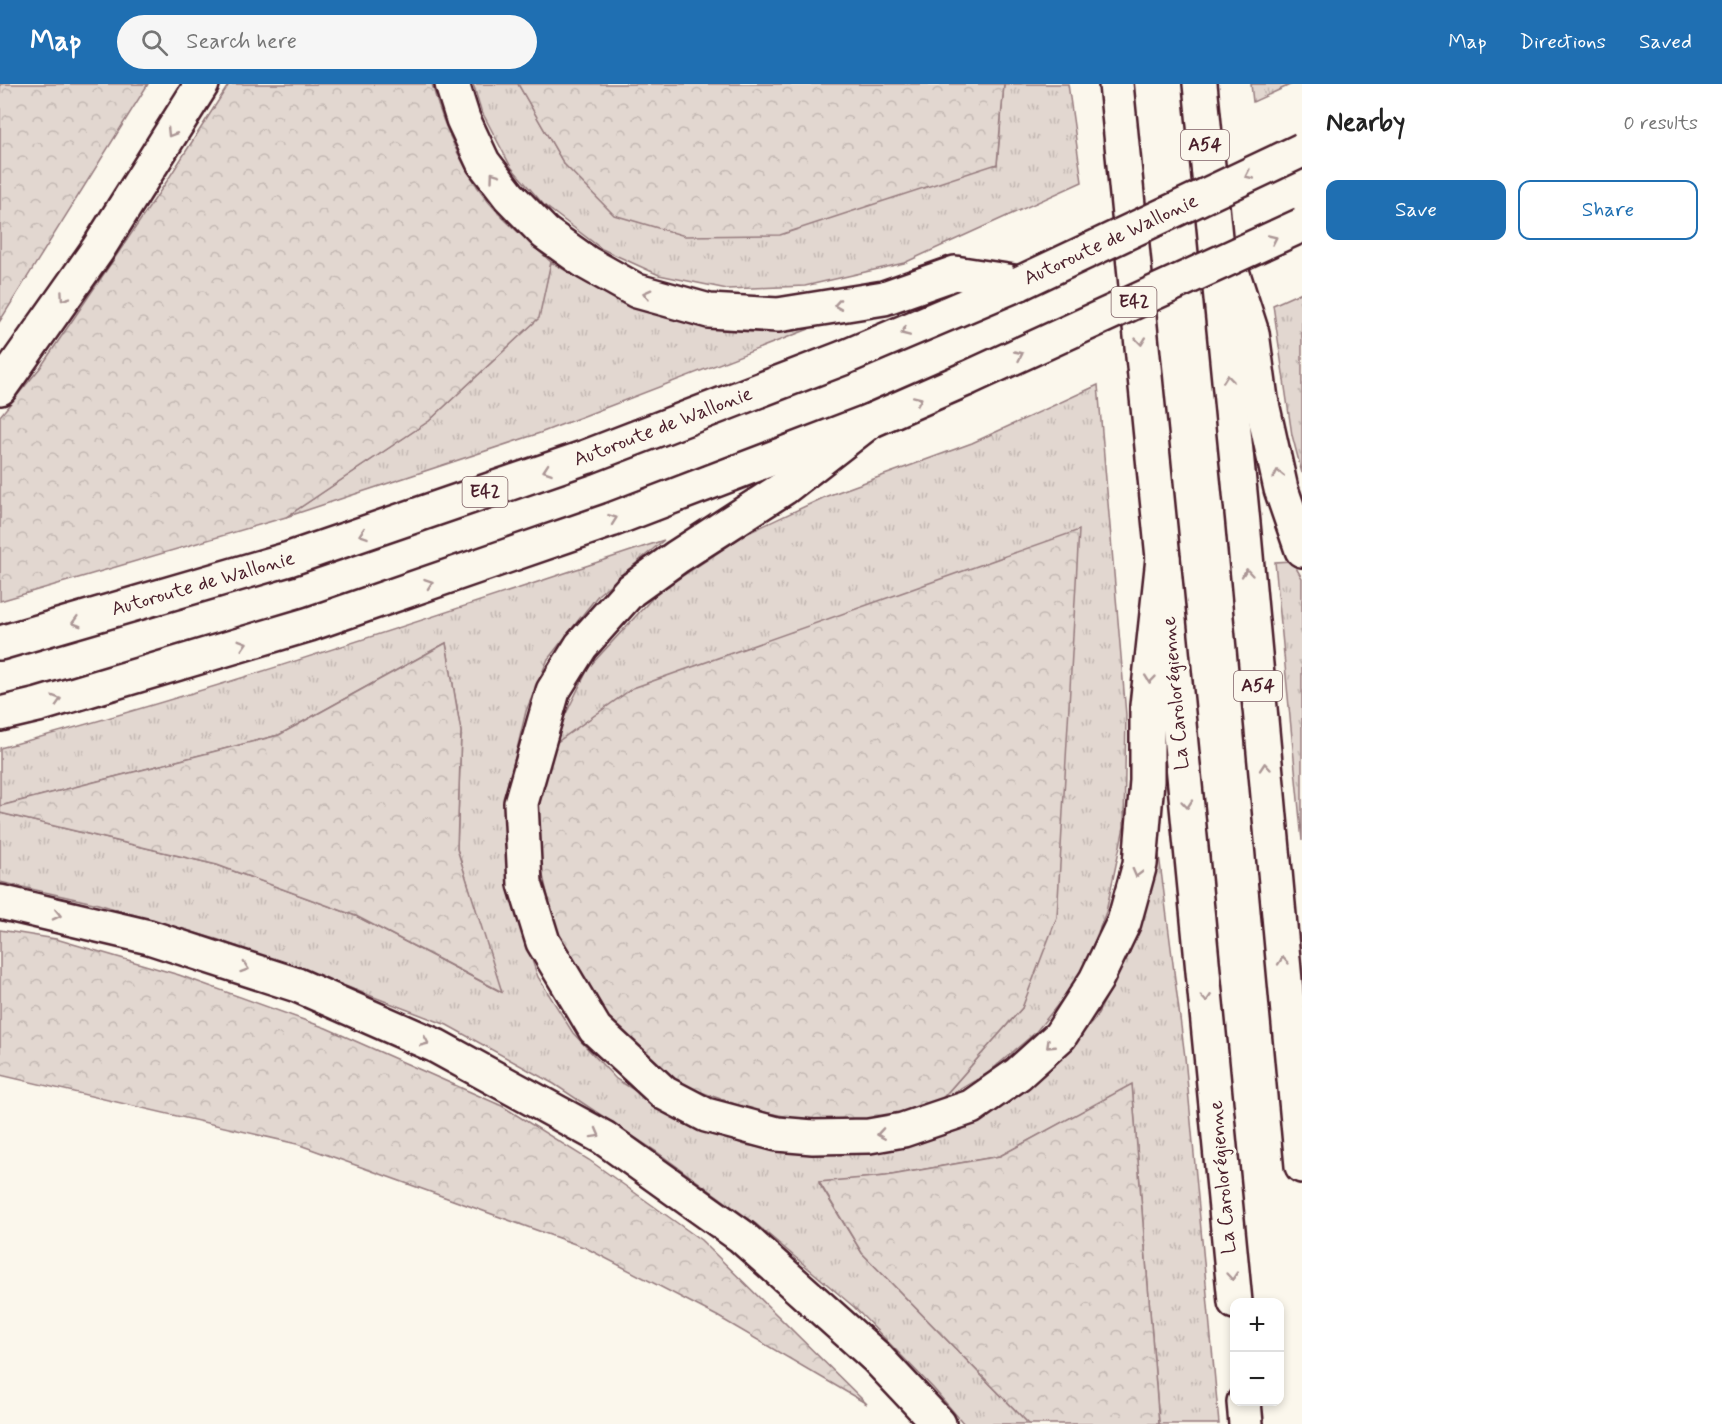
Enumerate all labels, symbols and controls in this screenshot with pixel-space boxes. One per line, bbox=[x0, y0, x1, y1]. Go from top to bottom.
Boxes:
search box bbox=[117, 15, 537, 69]
text: Map bbox=[30, 24, 81, 61]
icon: search bbox=[138, 26, 171, 59]
text: Search here bbox=[186, 28, 297, 56]
text: Map bbox=[1448, 28, 1487, 56]
text: Directions bbox=[1520, 28, 1606, 56]
text: Saved bbox=[1639, 28, 1692, 56]
text: Nearby bbox=[1326, 106, 1405, 140]
text: 0 results bbox=[1624, 110, 1698, 137]
one-way arrow bbox=[167, 127, 178, 138]
road number: A54 bbox=[1181, 130, 1229, 160]
one-way arrow bbox=[1245, 167, 1256, 179]
one-way arrow bbox=[490, 172, 501, 183]
button: Save bbox=[1326, 180, 1506, 240]
button: Share bbox=[1518, 180, 1698, 240]
street label: Autoroute de Wallonie bbox=[1019, 188, 1203, 292]
one-way arrow bbox=[1266, 234, 1277, 246]
road number: E42 bbox=[1112, 287, 1156, 317]
one-way arrow bbox=[642, 288, 652, 301]
one-way arrow bbox=[60, 290, 71, 301]
one-way arrow bbox=[834, 299, 843, 311]
one-way arrow bbox=[900, 324, 911, 336]
one-way arrow bbox=[1134, 336, 1147, 345]
one-way arrow bbox=[1012, 350, 1023, 362]
one-way arrow bbox=[1222, 374, 1235, 383]
street label: Autoroute de Wallonie bbox=[570, 380, 756, 474]
one-way arrow bbox=[911, 395, 922, 407]
one-way arrow bbox=[542, 463, 553, 476]
one-way arrow bbox=[1272, 469, 1285, 479]
road number: E42 bbox=[462, 477, 508, 507]
one-way arrow bbox=[607, 514, 618, 527]
one-way arrow bbox=[358, 527, 369, 539]
street label: Autoroute de Wallonie bbox=[108, 545, 298, 623]
one-way arrow bbox=[1241, 568, 1254, 577]
one-way arrow bbox=[423, 578, 434, 590]
one-way arrow bbox=[71, 615, 82, 627]
street label: La Carolorégienne bbox=[1156, 615, 1196, 771]
one-way arrow bbox=[237, 639, 248, 651]
road number: A54 bbox=[1234, 671, 1282, 701]
one-way arrow bbox=[1144, 674, 1157, 683]
one-way arrow bbox=[51, 695, 62, 707]
one-way arrow bbox=[1259, 763, 1272, 772]
one-way arrow bbox=[1180, 800, 1193, 809]
one-way arrow bbox=[1132, 868, 1145, 878]
one-way arrow bbox=[52, 908, 62, 921]
one-way arrow bbox=[1276, 957, 1289, 966]
one-way arrow bbox=[239, 960, 250, 973]
one-way arrow bbox=[1199, 994, 1212, 1003]
one-way arrow bbox=[418, 1034, 429, 1046]
one-way arrow bbox=[1047, 1038, 1057, 1049]
street label: La Carolorégienne bbox=[1203, 1099, 1243, 1255]
one-way arrow bbox=[590, 1127, 601, 1138]
one-way arrow bbox=[877, 1127, 886, 1139]
one-way arrow bbox=[1225, 1272, 1238, 1281]
map controls bbox=[1230, 1298, 1284, 1406]
button: + bbox=[1230, 1298, 1284, 1352]
button: − bbox=[1230, 1352, 1284, 1406]

